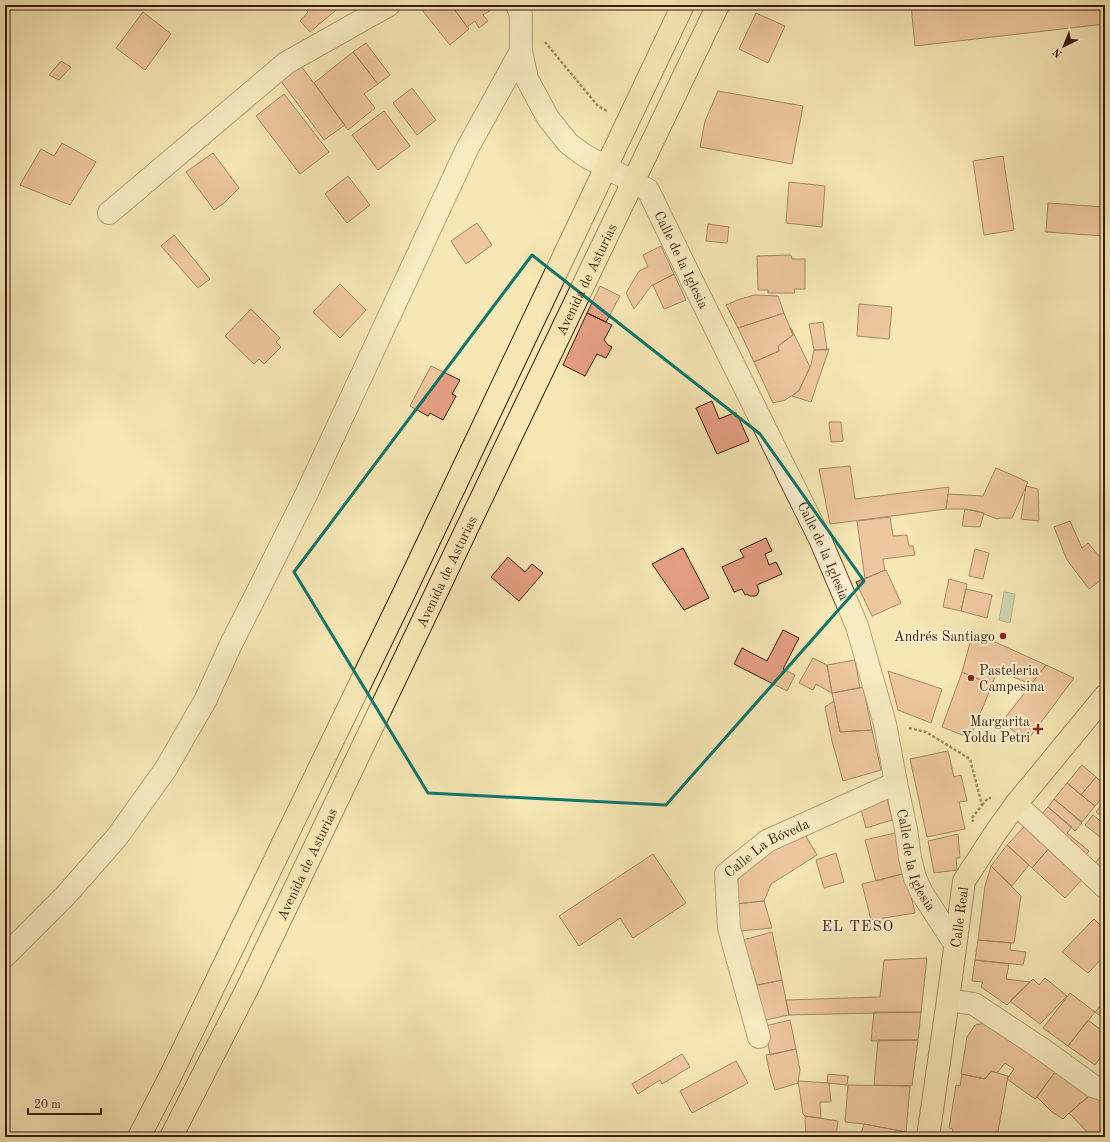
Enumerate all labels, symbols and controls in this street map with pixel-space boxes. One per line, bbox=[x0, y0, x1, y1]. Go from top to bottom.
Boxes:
north arrow bbox=[1044, 26, 1084, 66]
text: N bbox=[1051, 45, 1065, 59]
street label: Calle de la Iglesia bbox=[651, 209, 711, 311]
street label: Avenida de Asturias bbox=[554, 222, 620, 338]
street label: Calle de la Iglesia bbox=[795, 500, 851, 603]
street label: Avenida de Asturias bbox=[415, 514, 480, 630]
place label: Andrés Santiago bbox=[894, 630, 995, 644]
marker: Andrés Santiago bbox=[998, 631, 1008, 641]
place label: Pasteleria Campesina bbox=[979, 664, 1045, 694]
marker: Pasteleria Campesina bbox=[966, 673, 976, 683]
place label: Margarita Yoldu Petri bbox=[962, 715, 1030, 745]
marker: Margarita Yoldu Petri bbox=[1033, 724, 1043, 734]
street label: Avenida de Asturias bbox=[275, 806, 340, 922]
street label: Calle de la Iglesia bbox=[894, 808, 938, 914]
street label: Calle La Bóveda bbox=[722, 817, 812, 880]
street label: Calle Real bbox=[949, 886, 971, 949]
district label: EL TESO bbox=[822, 920, 894, 935]
scale bar bbox=[28, 1090, 101, 1116]
text: 20 m bbox=[34, 1099, 61, 1111]

